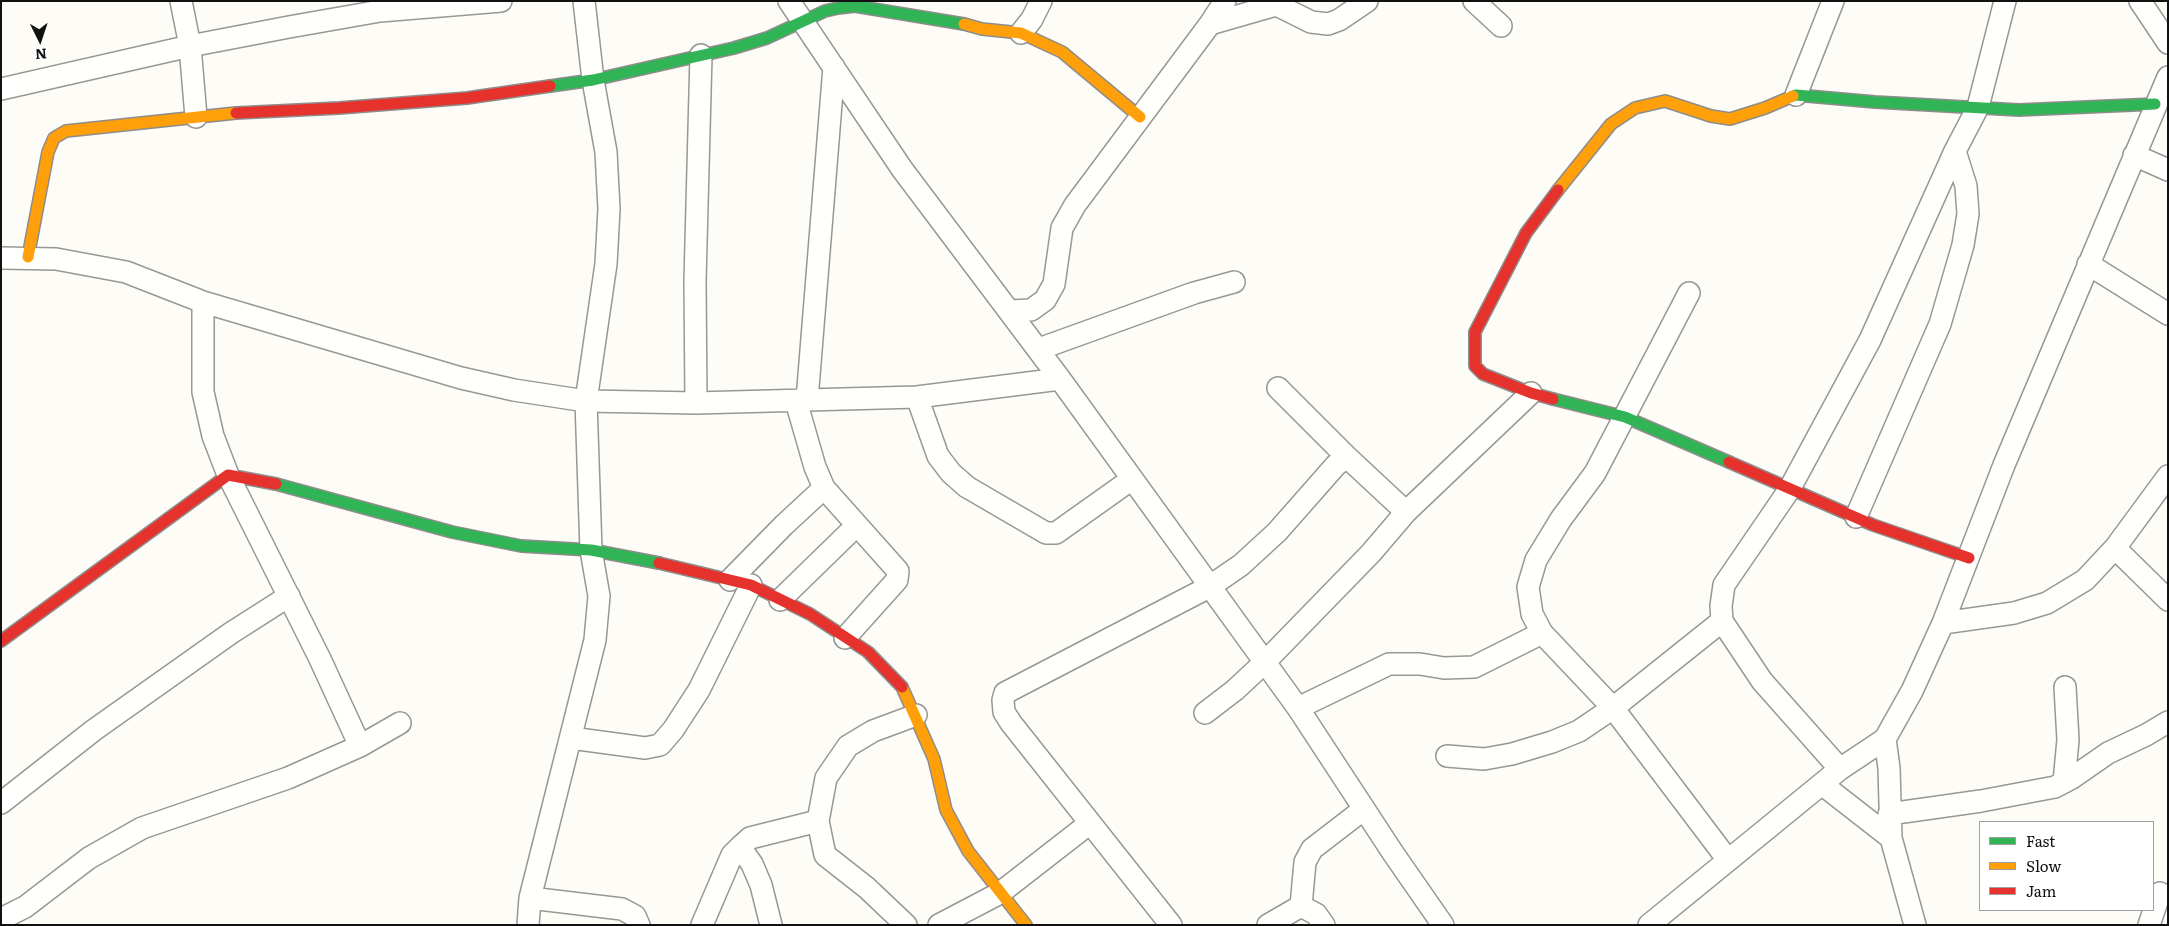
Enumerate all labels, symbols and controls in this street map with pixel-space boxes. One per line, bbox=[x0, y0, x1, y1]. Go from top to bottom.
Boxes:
north arrow bbox=[15, 15, 65, 65]
text: N bbox=[34, 45, 48, 65]
legend bbox=[1979, 821, 2154, 911]
text: Fast bbox=[2026, 829, 2055, 852]
text: Slow bbox=[2026, 854, 2061, 877]
text: Jam bbox=[2026, 879, 2056, 902]

